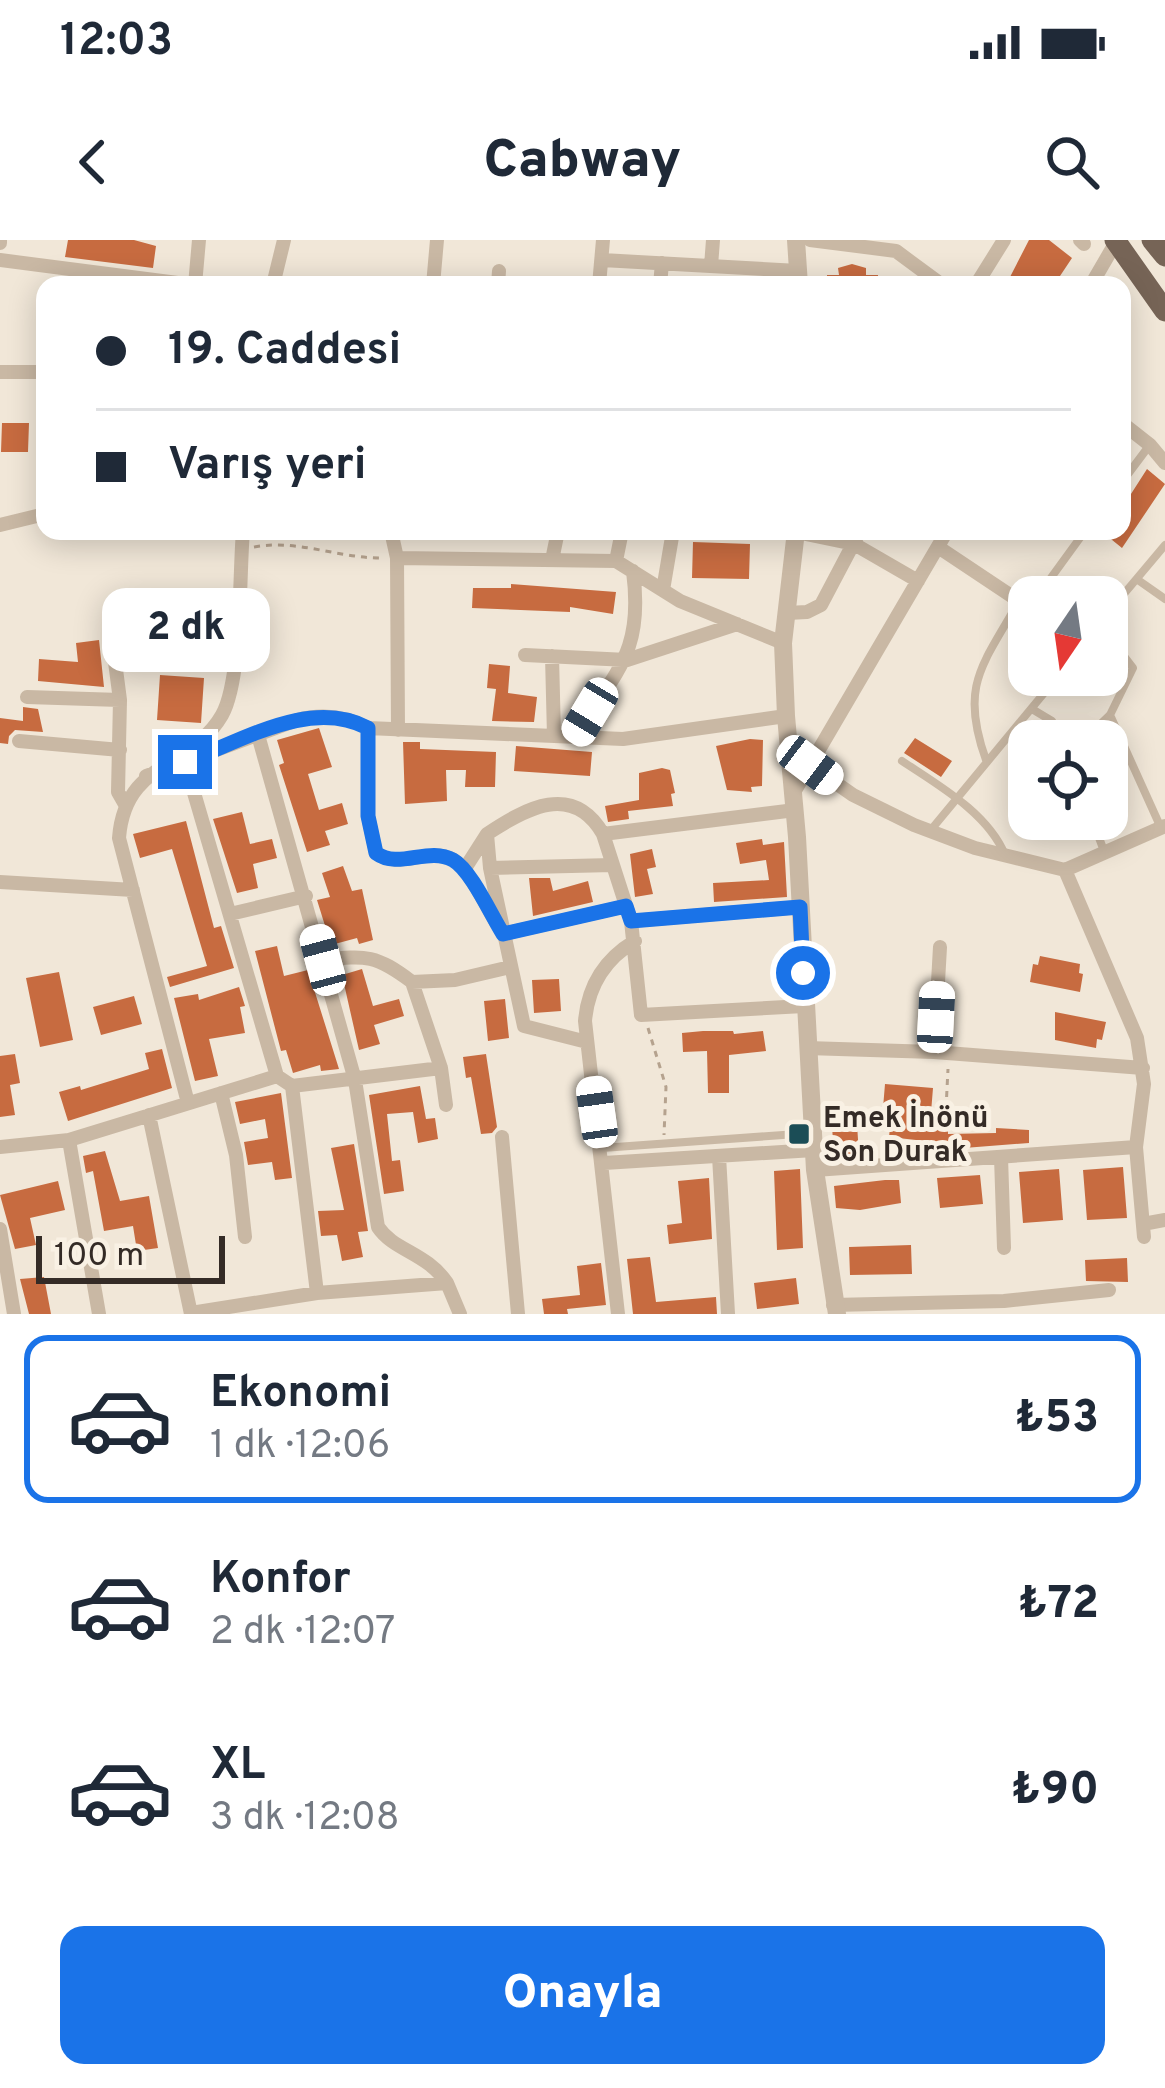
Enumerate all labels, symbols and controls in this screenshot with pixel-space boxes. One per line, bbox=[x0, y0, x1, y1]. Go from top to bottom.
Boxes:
text: 12:03 bbox=[60, 14, 173, 71]
text: Cabway bbox=[484, 128, 681, 197]
icon: back bbox=[60, 129, 126, 195]
icon: search bbox=[1039, 129, 1105, 195]
text: 19. Caddesi bbox=[168, 323, 401, 380]
text: Varış yeri bbox=[168, 438, 366, 495]
north arrow bbox=[1008, 576, 1128, 696]
map controls bbox=[1008, 576, 1128, 840]
callout: 2 dk bbox=[101, 588, 269, 672]
text: 2 dk bbox=[147, 605, 225, 654]
car bbox=[556, 672, 624, 752]
button: locate bbox=[1008, 720, 1128, 840]
car bbox=[770, 729, 850, 801]
route end bbox=[158, 735, 212, 789]
car bbox=[296, 921, 350, 999]
route start bbox=[776, 946, 830, 1000]
car bbox=[916, 980, 956, 1054]
car bbox=[574, 1074, 620, 1150]
place label: Emek İnönü Son Durak bbox=[823, 1099, 988, 1172]
marker: Emek İnönü Son Durak bbox=[786, 1121, 812, 1147]
scale bar bbox=[36, 1230, 225, 1283]
text: 100 m bbox=[54, 1236, 144, 1278]
icon: car bbox=[66, 1365, 174, 1473]
text: Ekonomi bbox=[210, 1366, 391, 1423]
text: ₺53 bbox=[1015, 1391, 1099, 1448]
text: 1 dk · 12:06 bbox=[210, 1423, 390, 1472]
icon: car bbox=[66, 1551, 174, 1659]
text: Konfor bbox=[210, 1552, 351, 1609]
text: ₺72 bbox=[1018, 1577, 1099, 1634]
text: 2 dk · 12:07 bbox=[210, 1609, 395, 1658]
icon: car bbox=[66, 1737, 174, 1845]
text: XL bbox=[210, 1738, 265, 1795]
text: ₺90 bbox=[1011, 1763, 1099, 1820]
text: 3 dk · 12:08 bbox=[210, 1795, 400, 1844]
button: Onayla bbox=[60, 1926, 1105, 2064]

